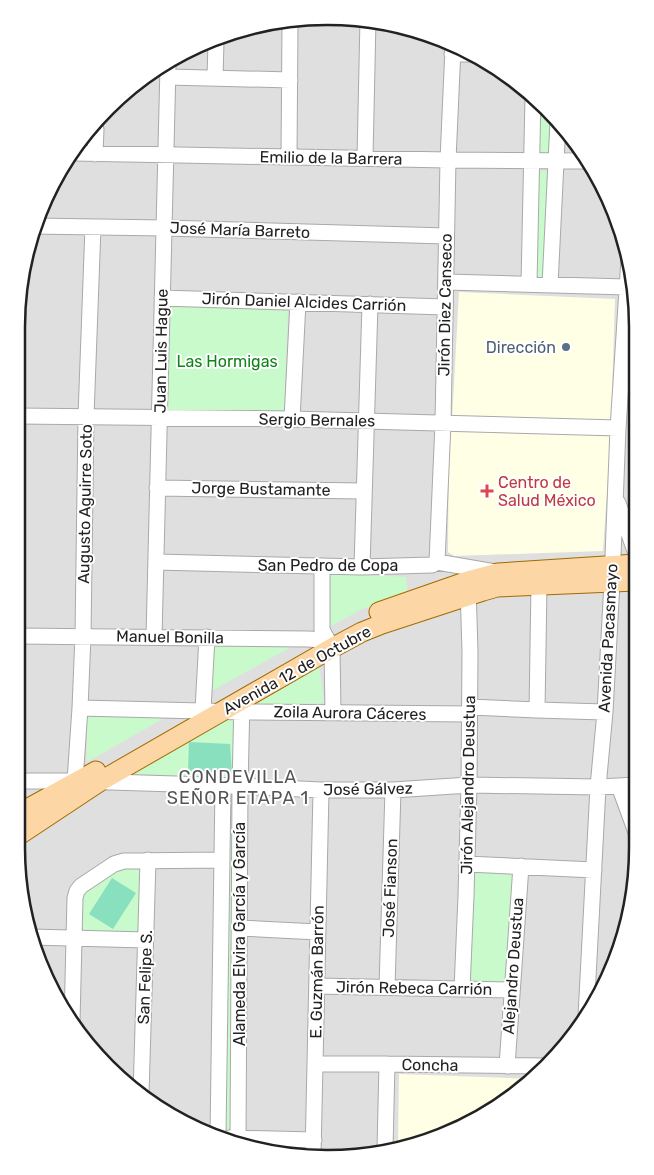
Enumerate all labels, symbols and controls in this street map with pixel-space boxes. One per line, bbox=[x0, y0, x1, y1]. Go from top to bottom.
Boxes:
street label: Emilio de la Barrera bbox=[259, 147, 403, 169]
street label: José María Barreto bbox=[169, 218, 311, 242]
street label: Jirón Diez Canseco bbox=[434, 233, 456, 377]
street label: Juan Luis Hague bbox=[150, 288, 172, 414]
street label: Jirón Daniel Alcides Carrión bbox=[201, 289, 407, 315]
place label: Dirección bbox=[486, 338, 556, 357]
marker: Dirección bbox=[560, 341, 572, 353]
park label: Las Hormigas bbox=[176, 352, 278, 371]
street label: Sergio Bernales bbox=[259, 409, 375, 431]
street label: Augusto Aguirre Soto bbox=[74, 424, 96, 584]
place label: Centro de Salud México bbox=[498, 473, 596, 510]
street label: Jorge Bustamante bbox=[191, 478, 331, 500]
marker: Centro de Salud México bbox=[480, 484, 494, 498]
street label: San Pedro de Copa bbox=[258, 556, 398, 575]
street label: Avenida Pacasmayo bbox=[595, 563, 621, 713]
street label: Avenida 12 de Octubre bbox=[220, 621, 374, 719]
street label: Manuel Bonilla bbox=[116, 627, 224, 647]
street label: Jirón Alejandro Deustua bbox=[457, 695, 479, 875]
street label: Zoila Aurora Cáceres bbox=[273, 702, 427, 724]
district label: CONDEVILLA SEÑOR ETAPA 1 bbox=[167, 766, 309, 809]
street label: José Gálvez bbox=[323, 779, 413, 799]
street label: Alameda Elvira García y García bbox=[230, 822, 249, 1046]
street label: José Fianson bbox=[379, 838, 401, 938]
street label: Alejandro Deustua bbox=[499, 897, 527, 1035]
street label: E. Guzmán Barrón bbox=[306, 905, 328, 1039]
street label: San Felipe S. bbox=[134, 929, 156, 1025]
street label: Jirón Rebeca Carrión bbox=[336, 977, 492, 999]
street label: Concha bbox=[401, 1055, 459, 1075]

